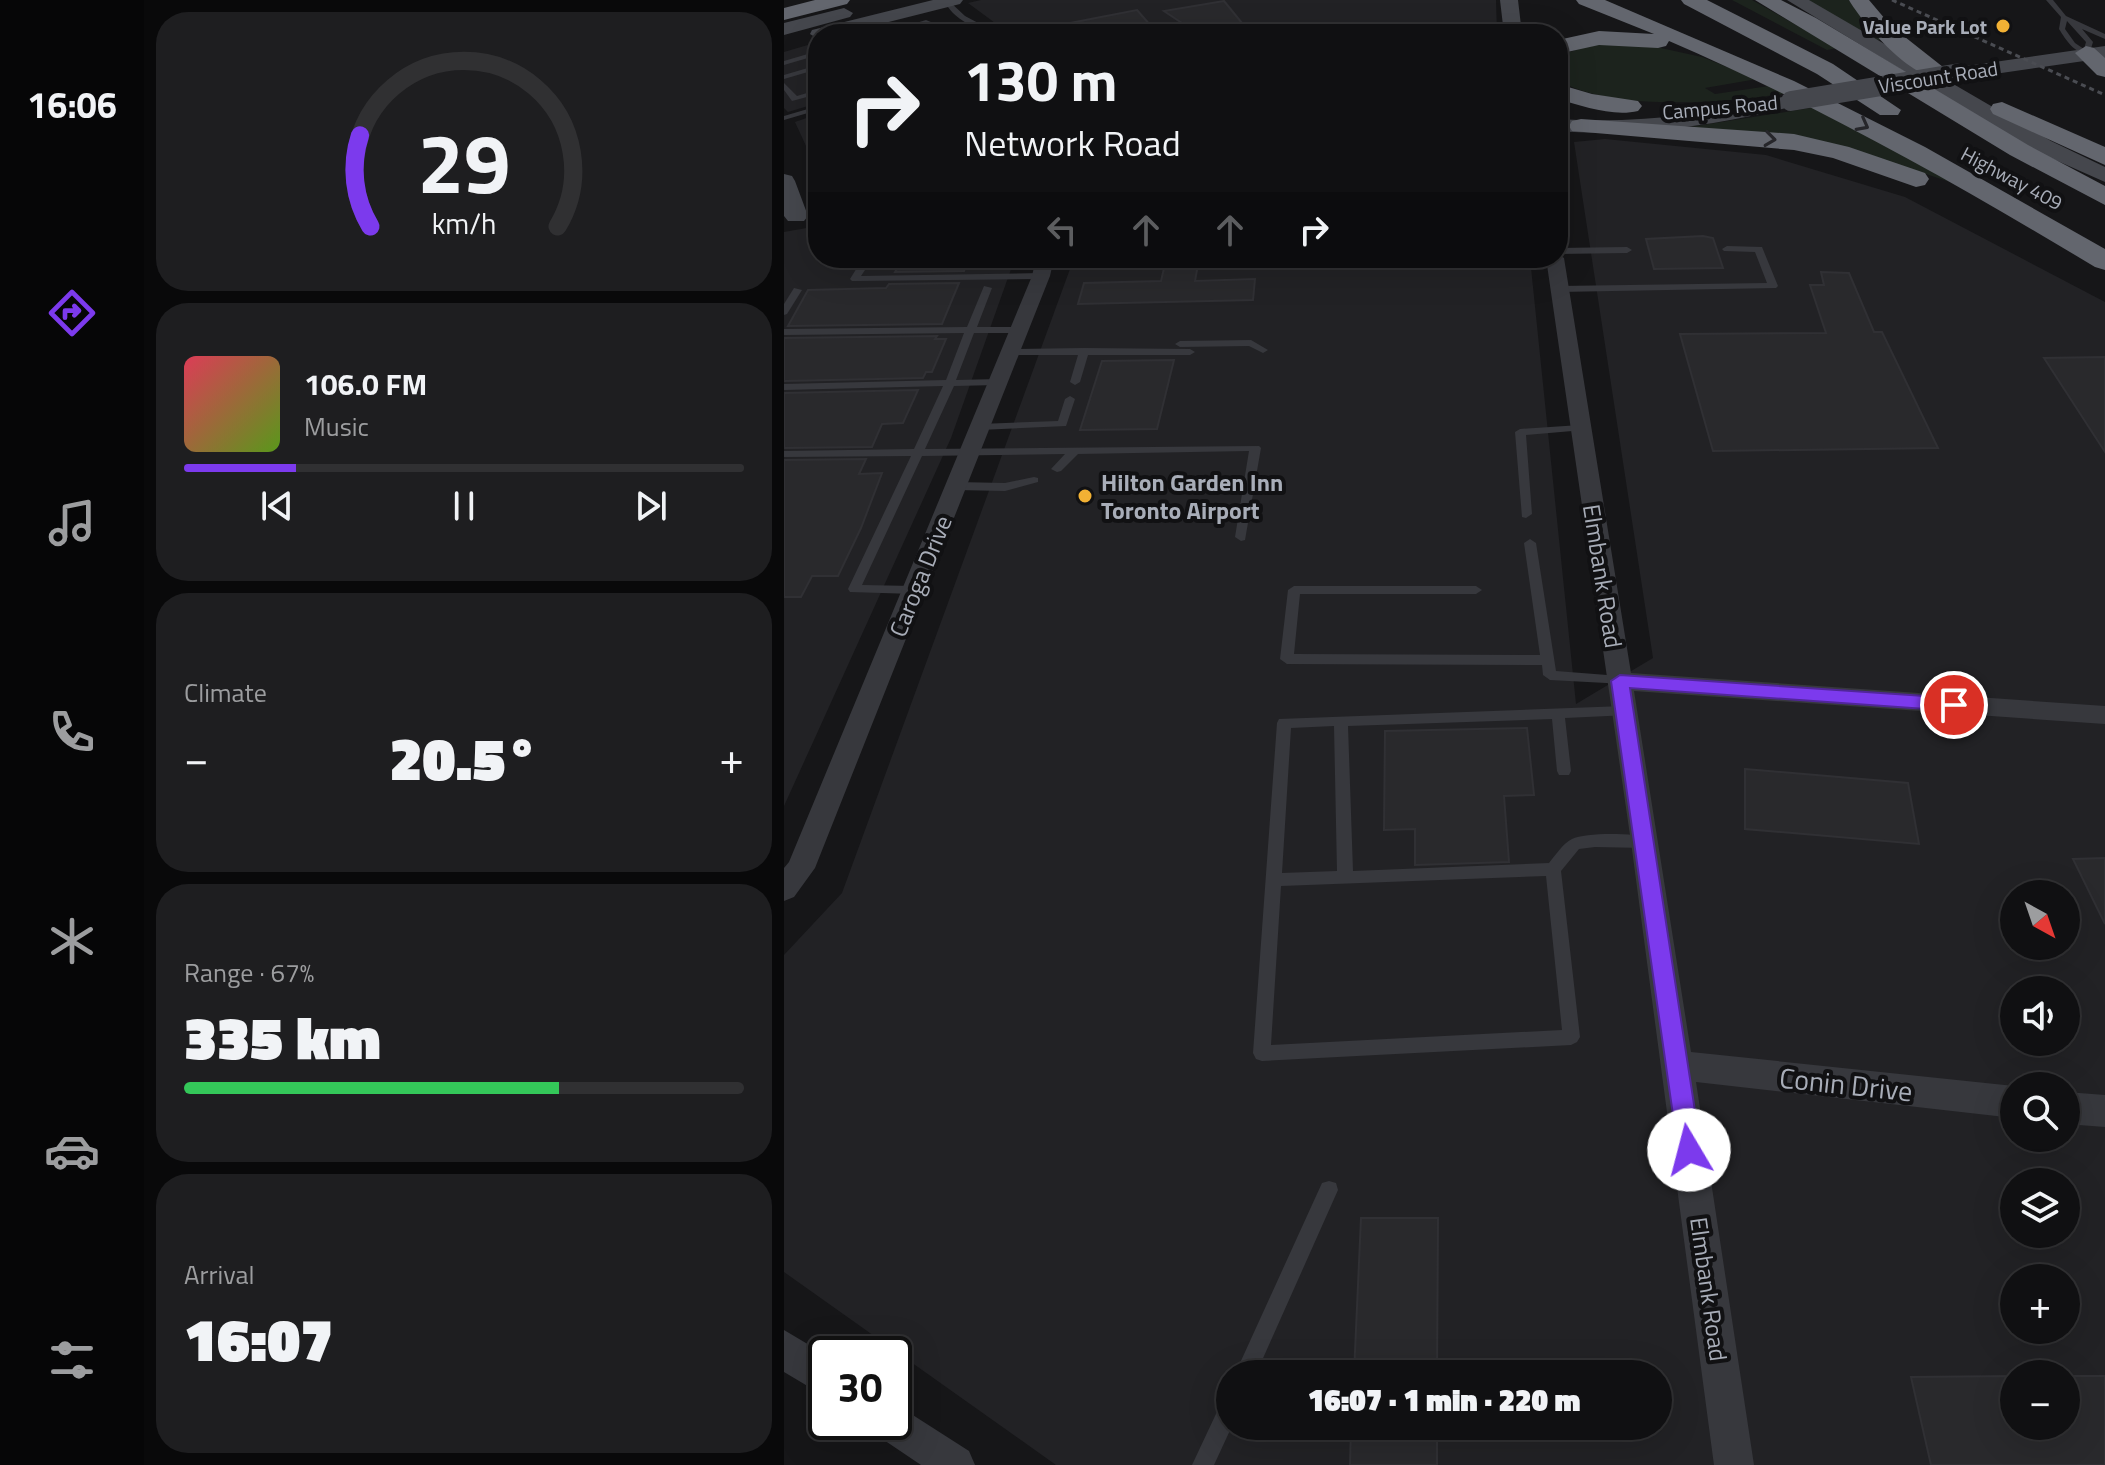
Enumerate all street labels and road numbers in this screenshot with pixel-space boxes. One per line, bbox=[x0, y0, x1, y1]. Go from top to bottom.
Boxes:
street label: Viscount Road bbox=[1876, 52, 2000, 102]
street label: Campus Road bbox=[1661, 87, 1779, 127]
street label: Highway 409 bbox=[1955, 138, 2069, 218]
street label: Elmbank Road bbox=[1574, 501, 1632, 651]
street label: Caroga Drive bbox=[879, 510, 961, 642]
street label: Conin Drive bbox=[1777, 1056, 1915, 1112]
street label: Elmbank Road bbox=[1681, 1215, 1737, 1363]

